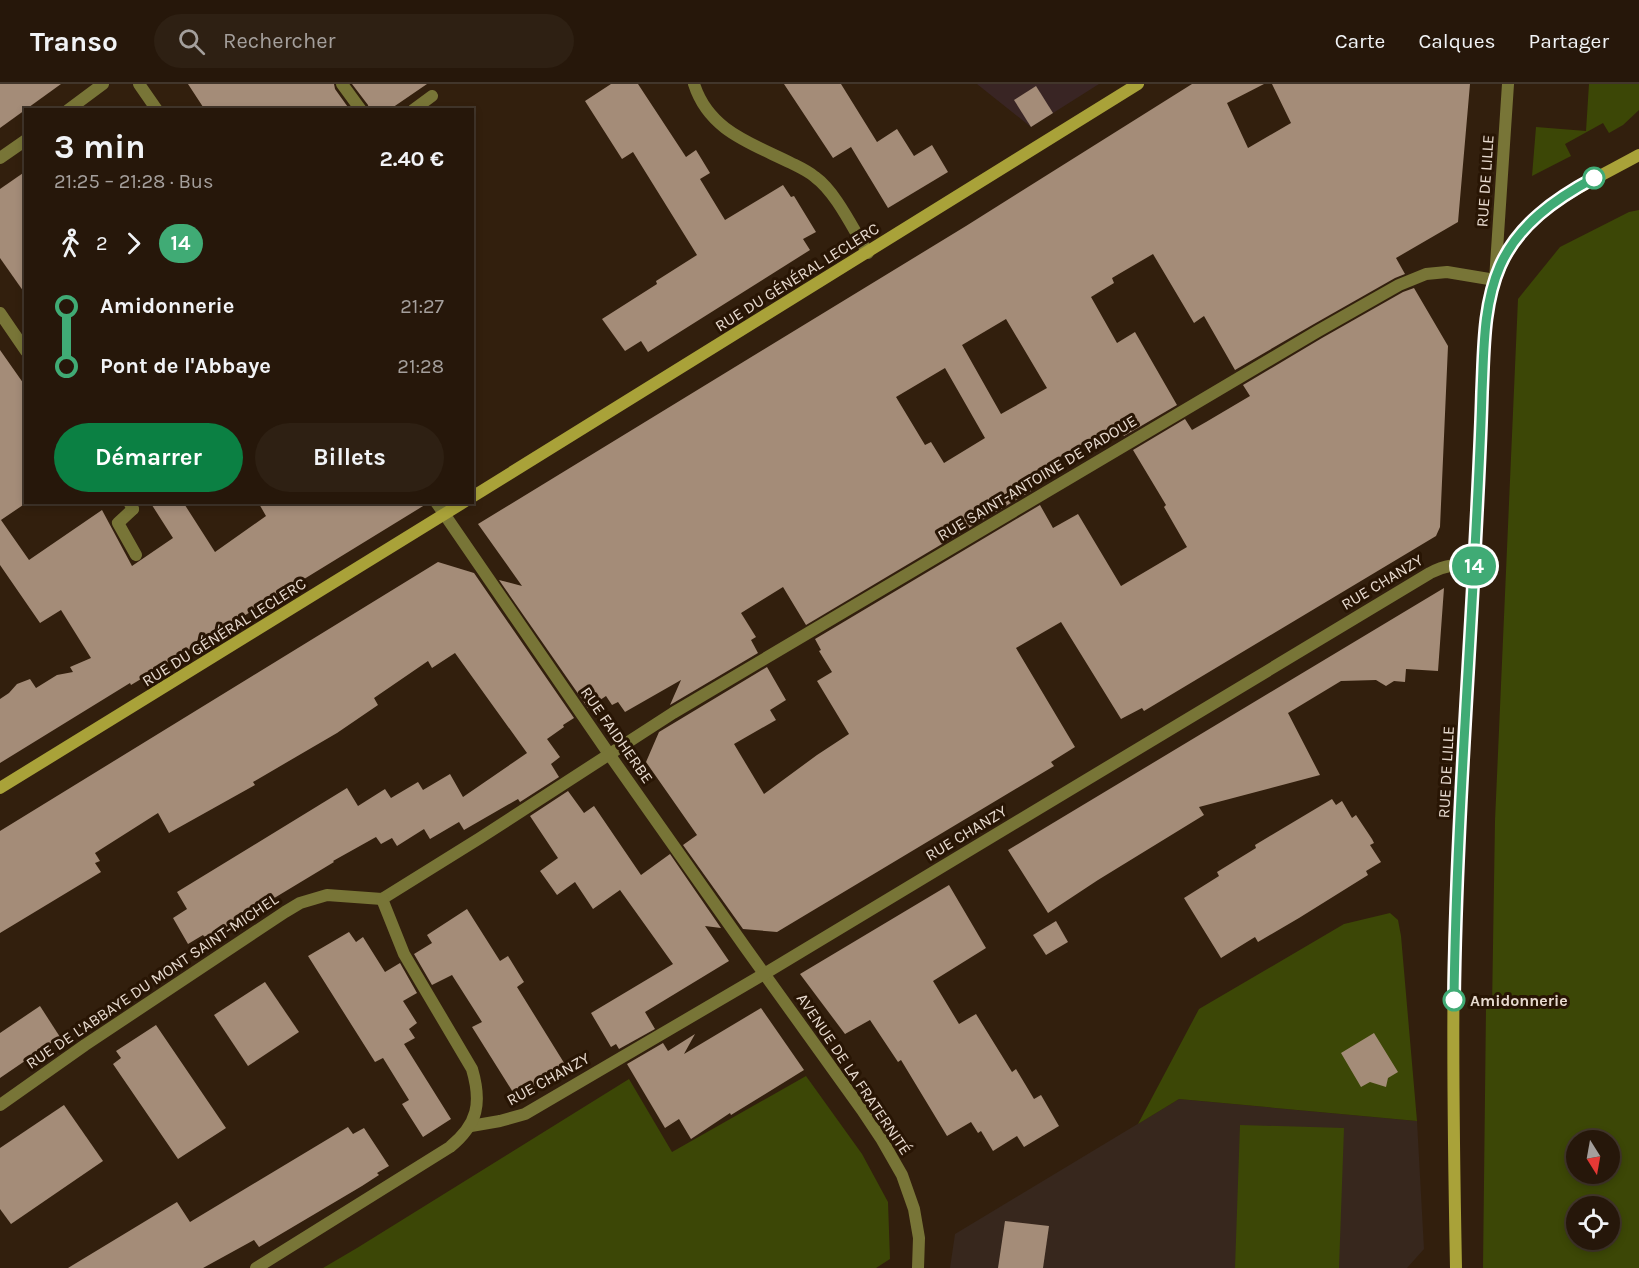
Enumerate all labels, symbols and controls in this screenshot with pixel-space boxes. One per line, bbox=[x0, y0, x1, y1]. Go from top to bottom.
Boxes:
search box bbox=[154, 14, 574, 68]
text: Transo bbox=[30, 25, 118, 58]
icon: search bbox=[175, 25, 208, 58]
text: Rechercher bbox=[223, 28, 335, 54]
text: Carte bbox=[1335, 29, 1385, 53]
text: Calques bbox=[1418, 29, 1496, 53]
text: Partager bbox=[1529, 29, 1609, 53]
text: 3 min bbox=[54, 128, 146, 166]
street label: RUE DE LILLE bbox=[1472, 134, 1498, 228]
text: 2.40 € bbox=[379, 146, 444, 172]
unlabelled marker bbox=[1583, 167, 1605, 189]
text: 21:25 – 21:28 · Bus bbox=[54, 170, 213, 193]
street label: RUE DU GÉNÉRAL LECLERC bbox=[712, 219, 883, 335]
icon: walk bbox=[54, 227, 87, 260]
icon: forward bbox=[117, 227, 150, 260]
text: 14 bbox=[171, 231, 191, 255]
text: 2 bbox=[96, 232, 108, 255]
text: Amidonnerie bbox=[100, 293, 234, 319]
text: 21:27 bbox=[400, 295, 444, 318]
text: Pont de l'Abbaye bbox=[100, 353, 271, 379]
text: 21:28 bbox=[397, 355, 444, 378]
street label: RUE SAINT-ANTOINE DE PADOUE bbox=[934, 411, 1140, 545]
button: Démarrer bbox=[54, 423, 243, 492]
button: Billets bbox=[255, 423, 444, 492]
line badge: 14 bbox=[1447, 546, 1501, 586]
street label: RUE CHANZY bbox=[1338, 550, 1426, 614]
text: 14 bbox=[1464, 554, 1484, 578]
street label: RUE DU GÉNÉRAL LECLERC bbox=[139, 574, 310, 690]
street label: RUE FAIDHERBE bbox=[577, 683, 657, 787]
street label: RUE DE LILLE bbox=[1434, 725, 1458, 819]
street label: RUE CHANZY bbox=[922, 801, 1010, 865]
street label: RUE DE L'ABBAYE DU MONT SAINT-MICHEL bbox=[22, 889, 282, 1073]
marker: Amidonnerie bbox=[1443, 989, 1465, 1011]
street label: AVENUE DE LA FRATERNITÉ bbox=[793, 990, 915, 1158]
place label: Amidonnerie bbox=[1470, 991, 1568, 1010]
street label: RUE CHANZY bbox=[503, 1048, 593, 1110]
north arrow bbox=[1566, 1130, 1620, 1184]
map controls bbox=[1566, 1130, 1620, 1250]
button: locate bbox=[1566, 1196, 1620, 1250]

